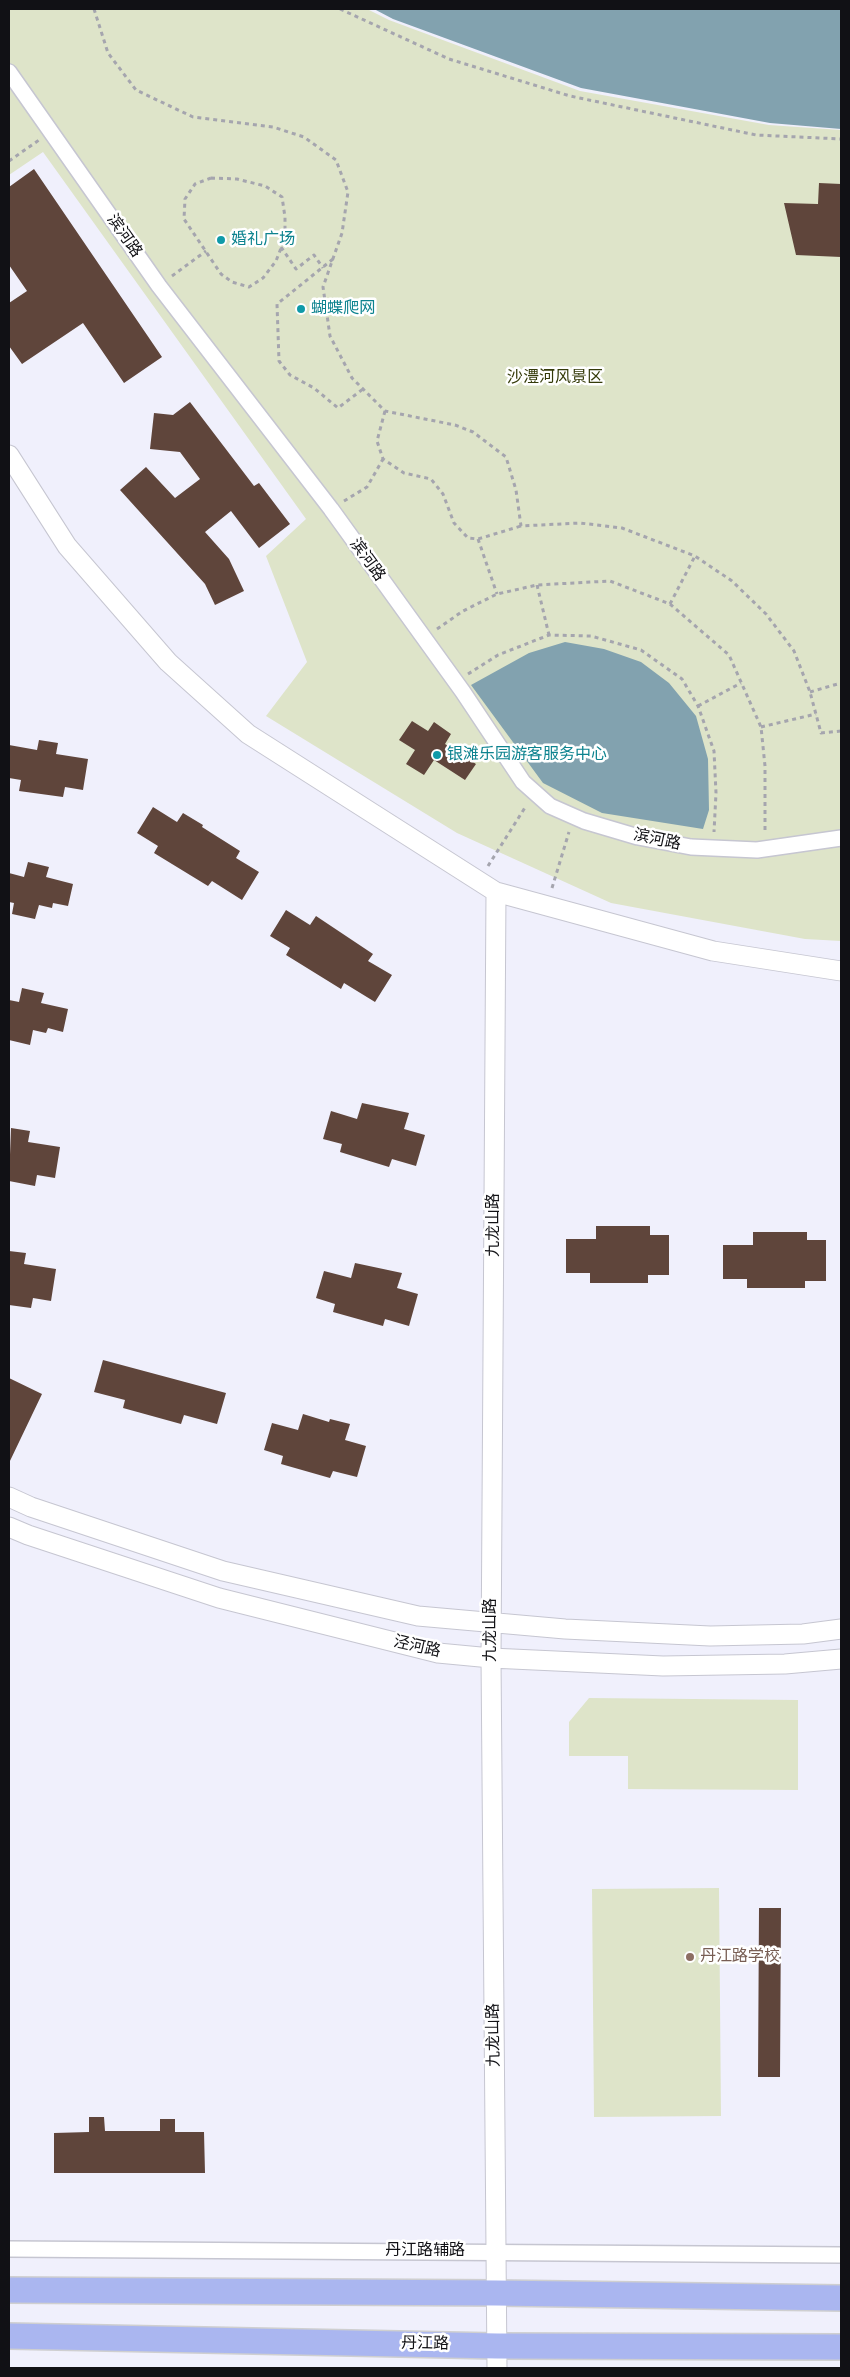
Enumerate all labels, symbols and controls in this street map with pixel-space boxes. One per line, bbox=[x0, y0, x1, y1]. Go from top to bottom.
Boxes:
street label: 滨河路 bbox=[102, 211, 146, 261]
place label: 婚礼广场 bbox=[231, 230, 295, 250]
marker: 婚礼广场 bbox=[215, 234, 227, 246]
place label: 蝴蝶爬网 bbox=[311, 299, 375, 319]
marker: 蝴蝶爬网 bbox=[295, 303, 307, 315]
park label: 沙澧河风景区 bbox=[507, 368, 603, 388]
street label: 滨河路 bbox=[345, 535, 389, 585]
place label: 银滩乐园游客服务中心 bbox=[447, 745, 607, 765]
marker: 银滩乐园游客服务中心 bbox=[431, 749, 443, 761]
street label: 滨河路 bbox=[632, 826, 682, 854]
street label: 九龙山路 bbox=[484, 1193, 504, 1257]
street label: 九龙山路 bbox=[481, 1598, 501, 1662]
street label: 泾河路 bbox=[391, 1632, 443, 1662]
place label: 丹江路学校 bbox=[700, 1947, 780, 1967]
marker: 丹江路学校 bbox=[684, 1951, 696, 1963]
street label: 九龙山路 bbox=[484, 2003, 504, 2067]
street label: 丹江路辅路 bbox=[385, 2241, 465, 2261]
street label: 丹江路 bbox=[401, 2334, 449, 2354]

